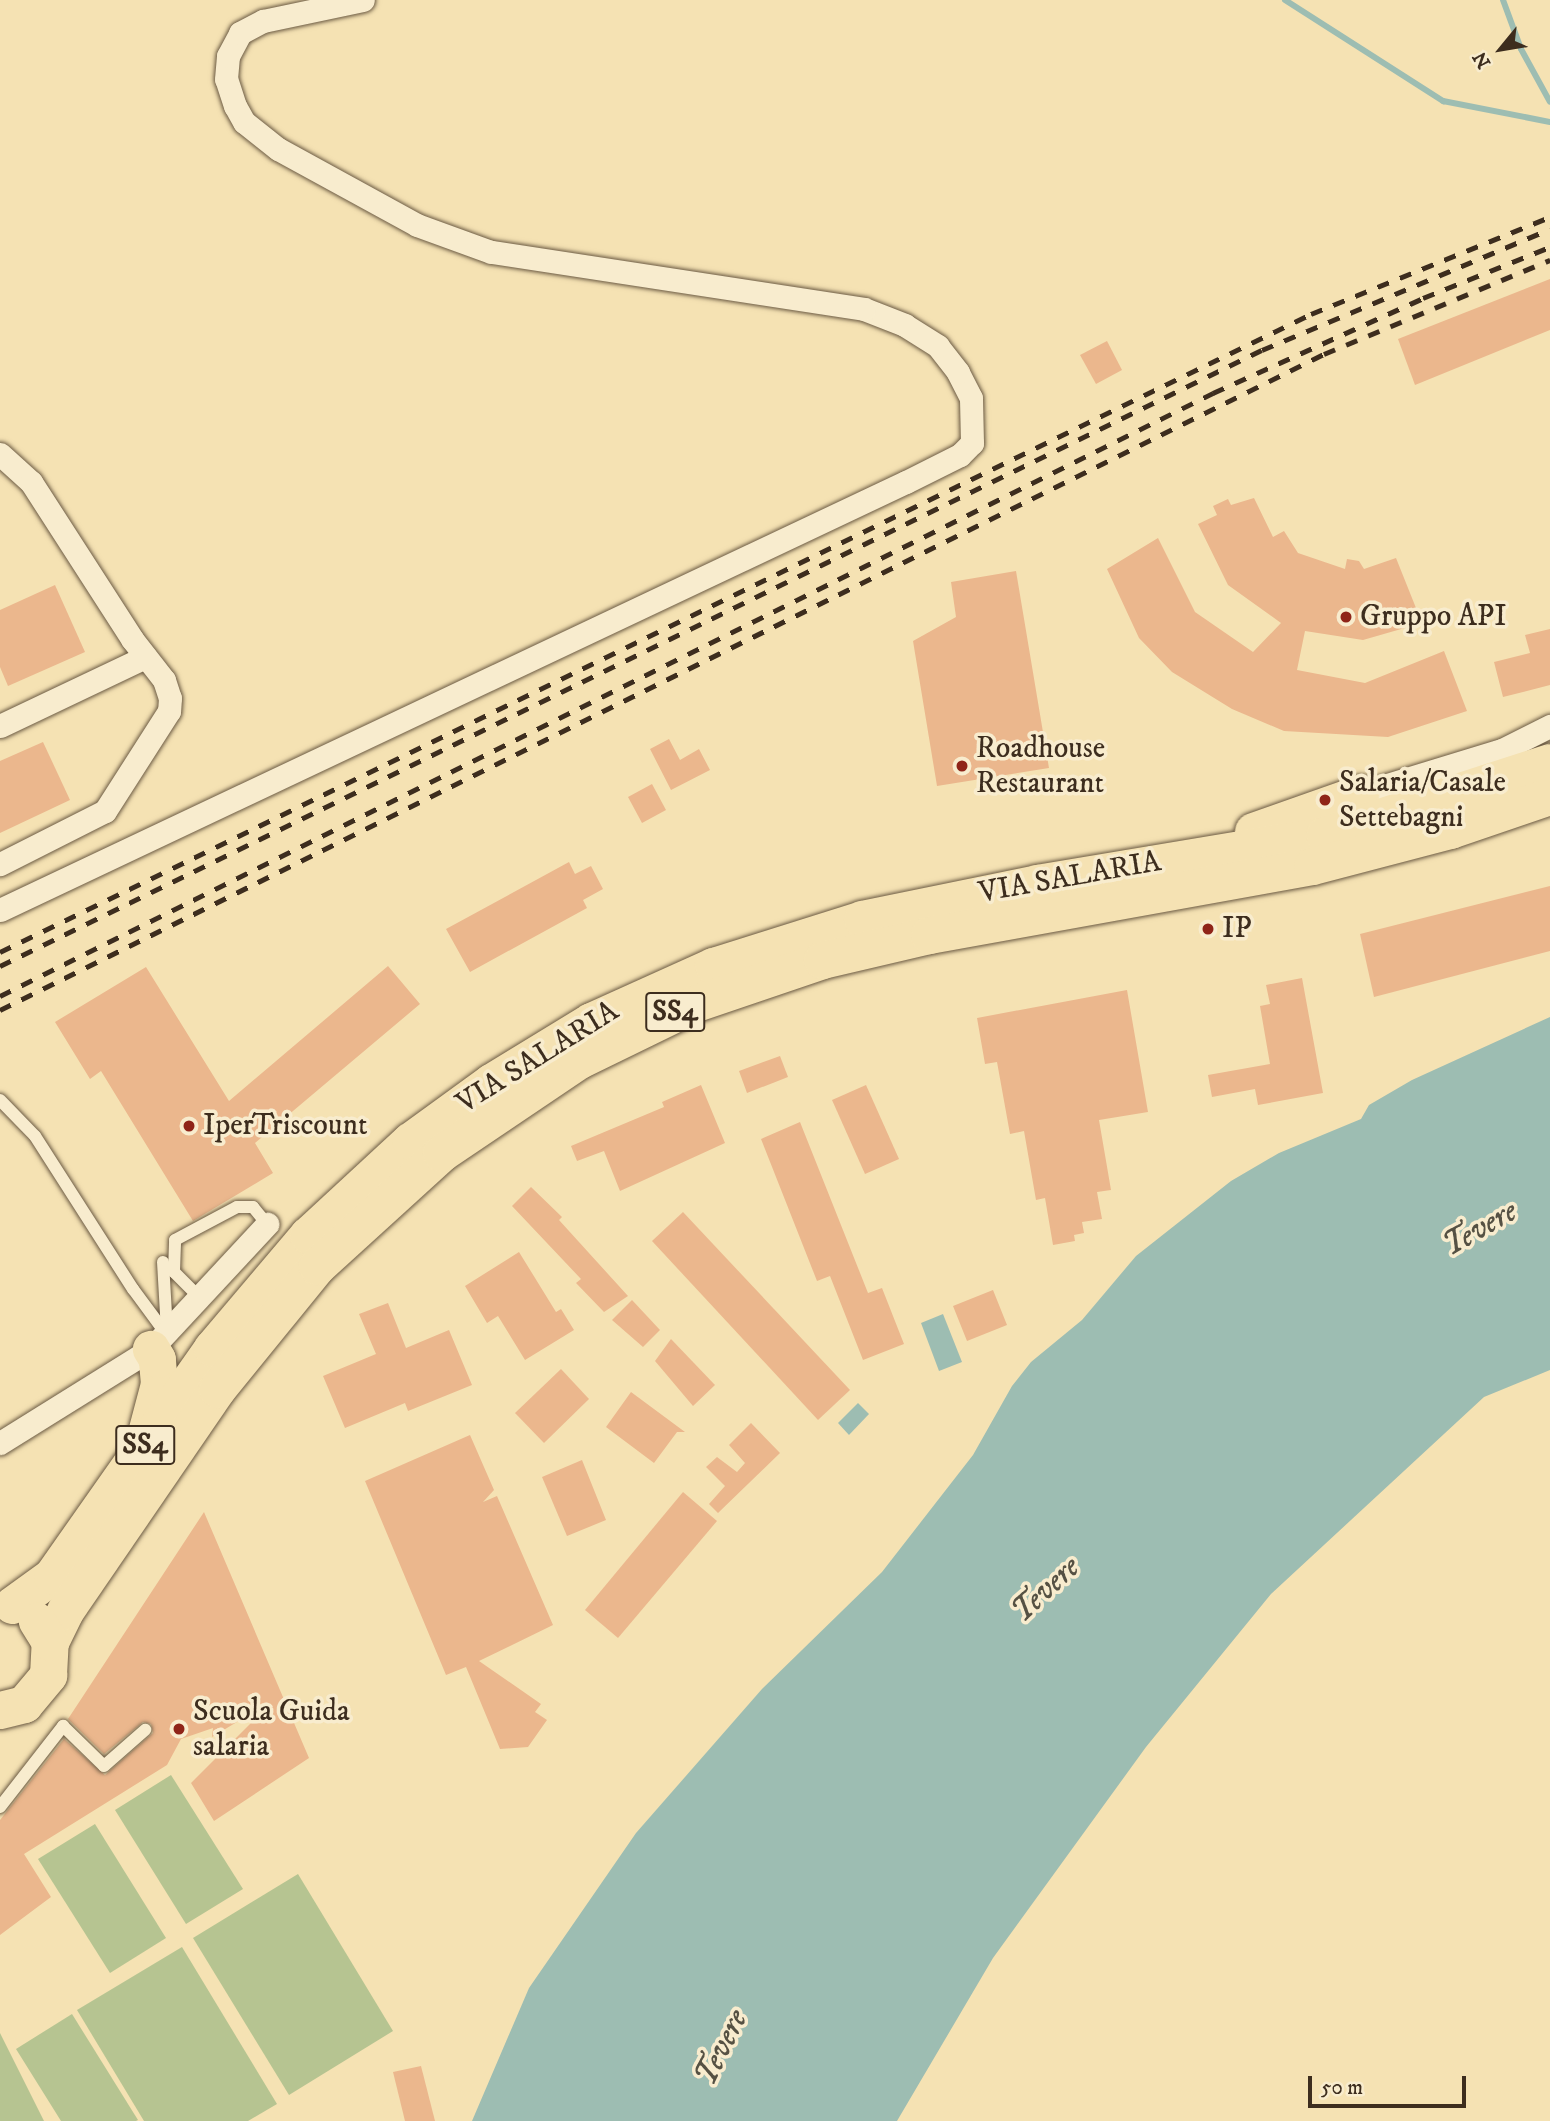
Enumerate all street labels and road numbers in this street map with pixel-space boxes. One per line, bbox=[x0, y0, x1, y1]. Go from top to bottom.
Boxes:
street label: VIA SALARIA bbox=[976, 844, 1164, 912]
road number: SS4 bbox=[645, 988, 705, 1036]
street label: VIA SALARIA bbox=[450, 994, 626, 1122]
road number: SS4 bbox=[115, 1420, 175, 1470]

